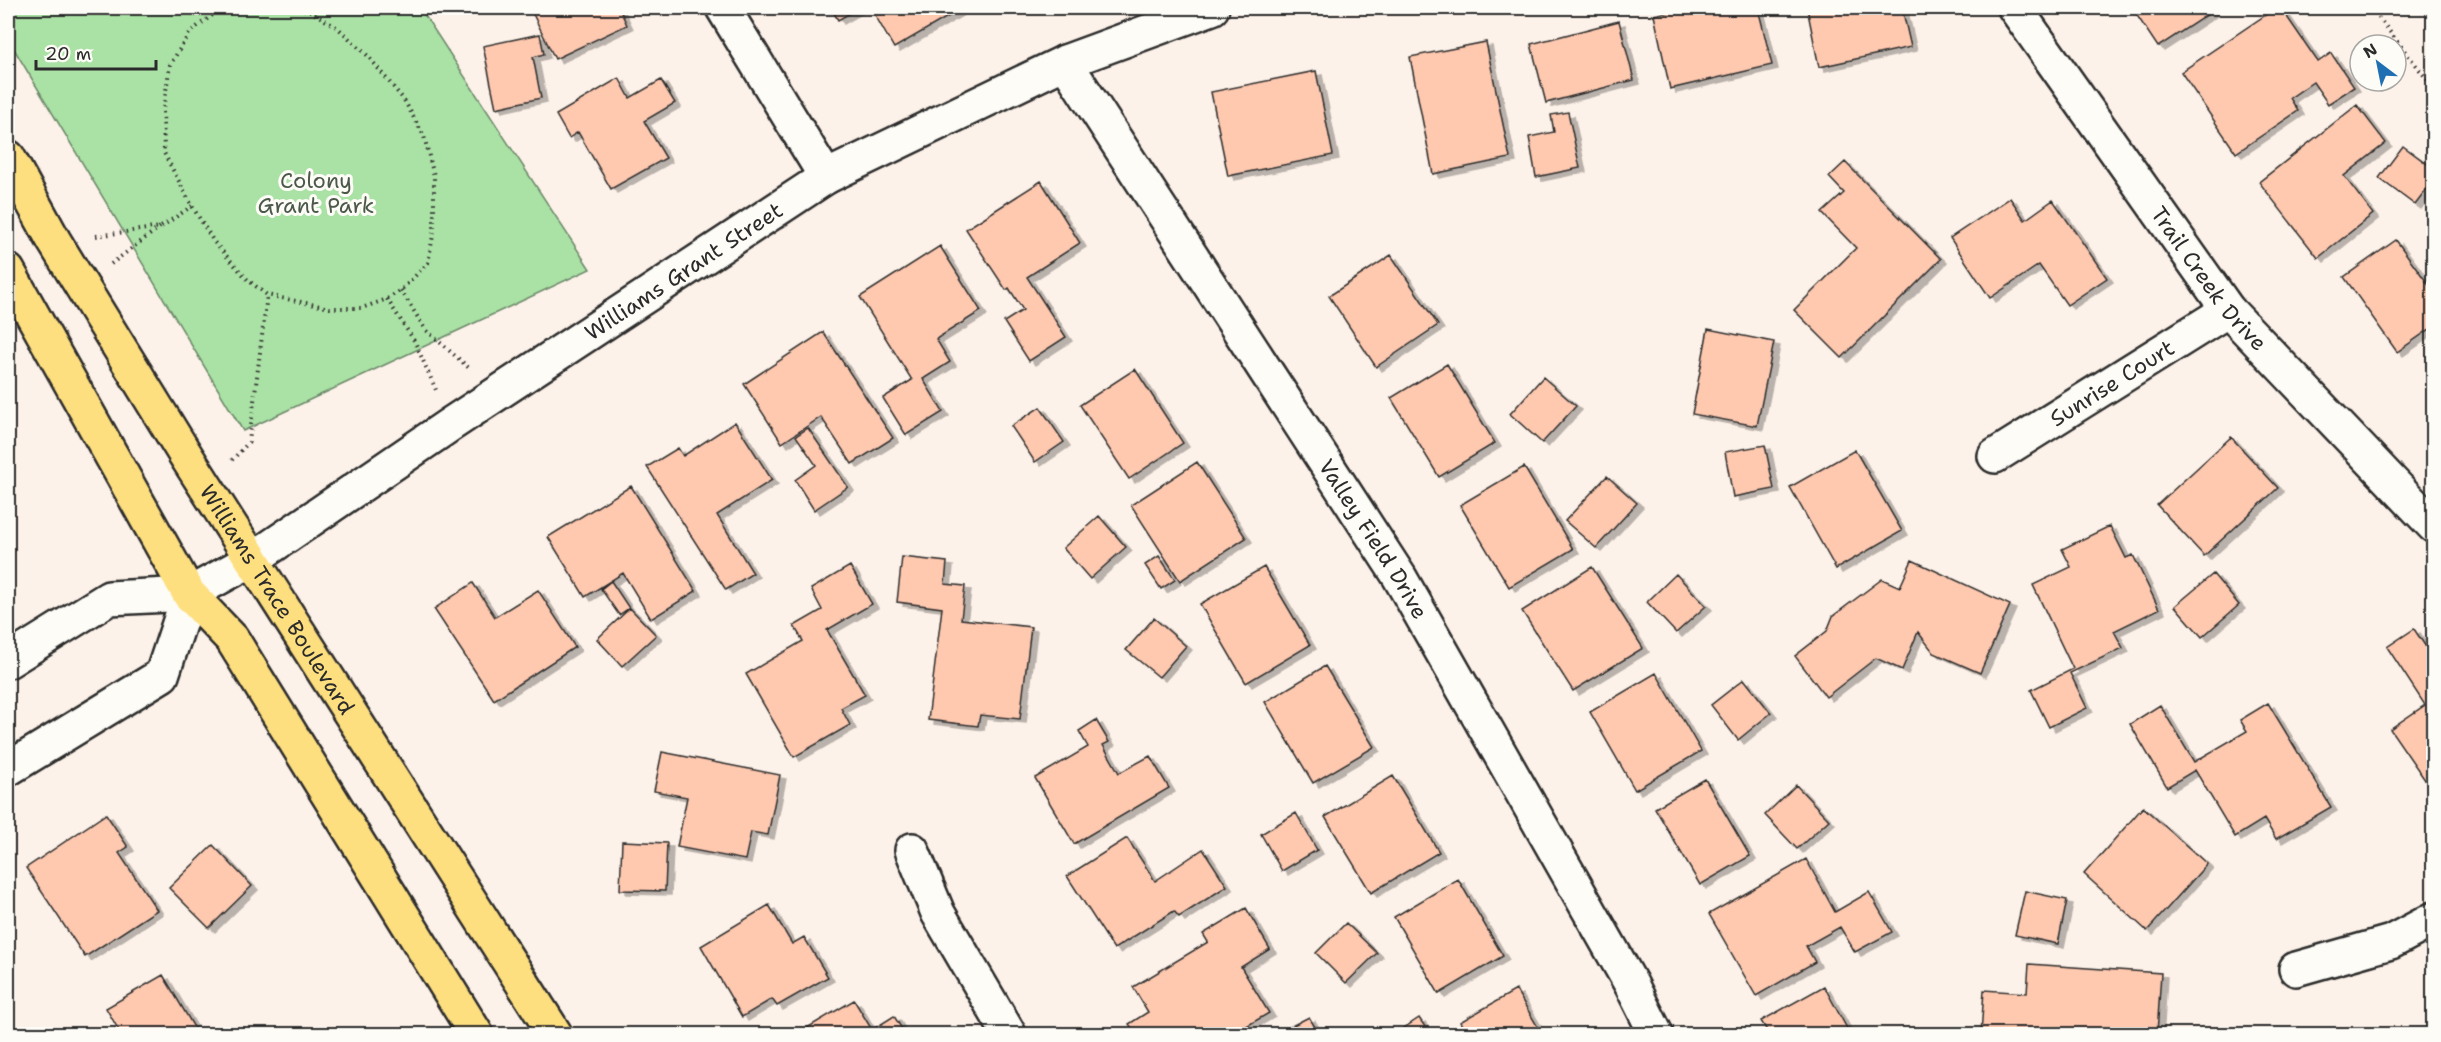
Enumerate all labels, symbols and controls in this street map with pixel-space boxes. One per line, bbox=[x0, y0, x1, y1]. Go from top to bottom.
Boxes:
scale bar bbox=[36, 33, 156, 71]
north arrow bbox=[2348, 33, 2408, 93]
text: N bbox=[2359, 38, 2381, 63]
text: 20 m bbox=[45, 42, 91, 66]
park label: Colony Grant Park bbox=[258, 166, 374, 220]
street label: Williams Grant Street bbox=[579, 195, 788, 347]
street label: Trail Creek Drive bbox=[2145, 200, 2274, 357]
street label: Sunrise Court bbox=[2044, 333, 2180, 433]
street label: Valley Field Drive bbox=[1312, 453, 1435, 624]
street label: Williams Trace Boulevard bbox=[193, 479, 362, 720]

